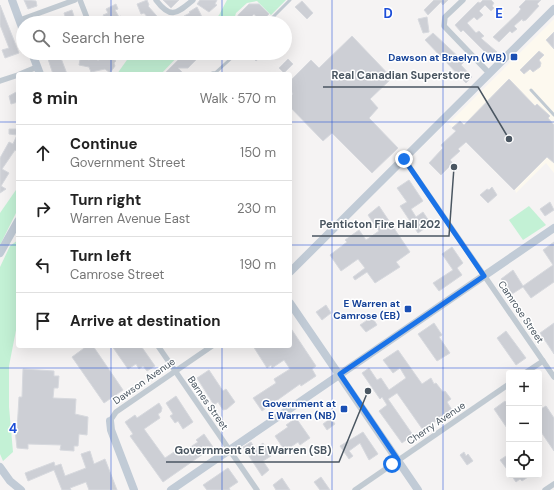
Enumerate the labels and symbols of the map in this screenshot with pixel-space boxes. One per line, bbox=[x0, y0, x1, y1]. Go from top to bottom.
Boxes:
text: D bbox=[383, 5, 393, 22]
text: E bbox=[495, 5, 503, 22]
place label: Dawson at Braelyn (WB) bbox=[388, 51, 506, 64]
marker: Dawson at Braelyn (WB) bbox=[509, 52, 519, 62]
callout: Real Canadian Superstore bbox=[323, 64, 478, 87]
text: Real Canadian Superstore bbox=[332, 68, 471, 82]
route end bbox=[395, 150, 413, 168]
callout: Penticton Fire Hall 202 bbox=[312, 213, 449, 236]
text: Penticton Fire Hall 202 bbox=[320, 217, 440, 231]
street label: Camrose Street bbox=[495, 278, 547, 346]
place label: E Warren at Camrose (EB) bbox=[333, 297, 400, 322]
marker: E Warren at Camrose (EB) bbox=[403, 304, 413, 314]
street label: Dawson Avenue bbox=[110, 355, 178, 407]
street label: Barnes Street bbox=[185, 374, 231, 432]
place label: Government at E Warren (NB) bbox=[262, 397, 336, 422]
street label: Cherry Avenue bbox=[404, 398, 468, 447]
marker: Government at E Warren (NB) bbox=[339, 404, 349, 414]
text: 4 bbox=[9, 420, 17, 437]
callout: Government at E Warren (SB) bbox=[166, 439, 339, 462]
text: Government at E Warren (SB) bbox=[174, 443, 332, 457]
route start bbox=[383, 455, 401, 473]

